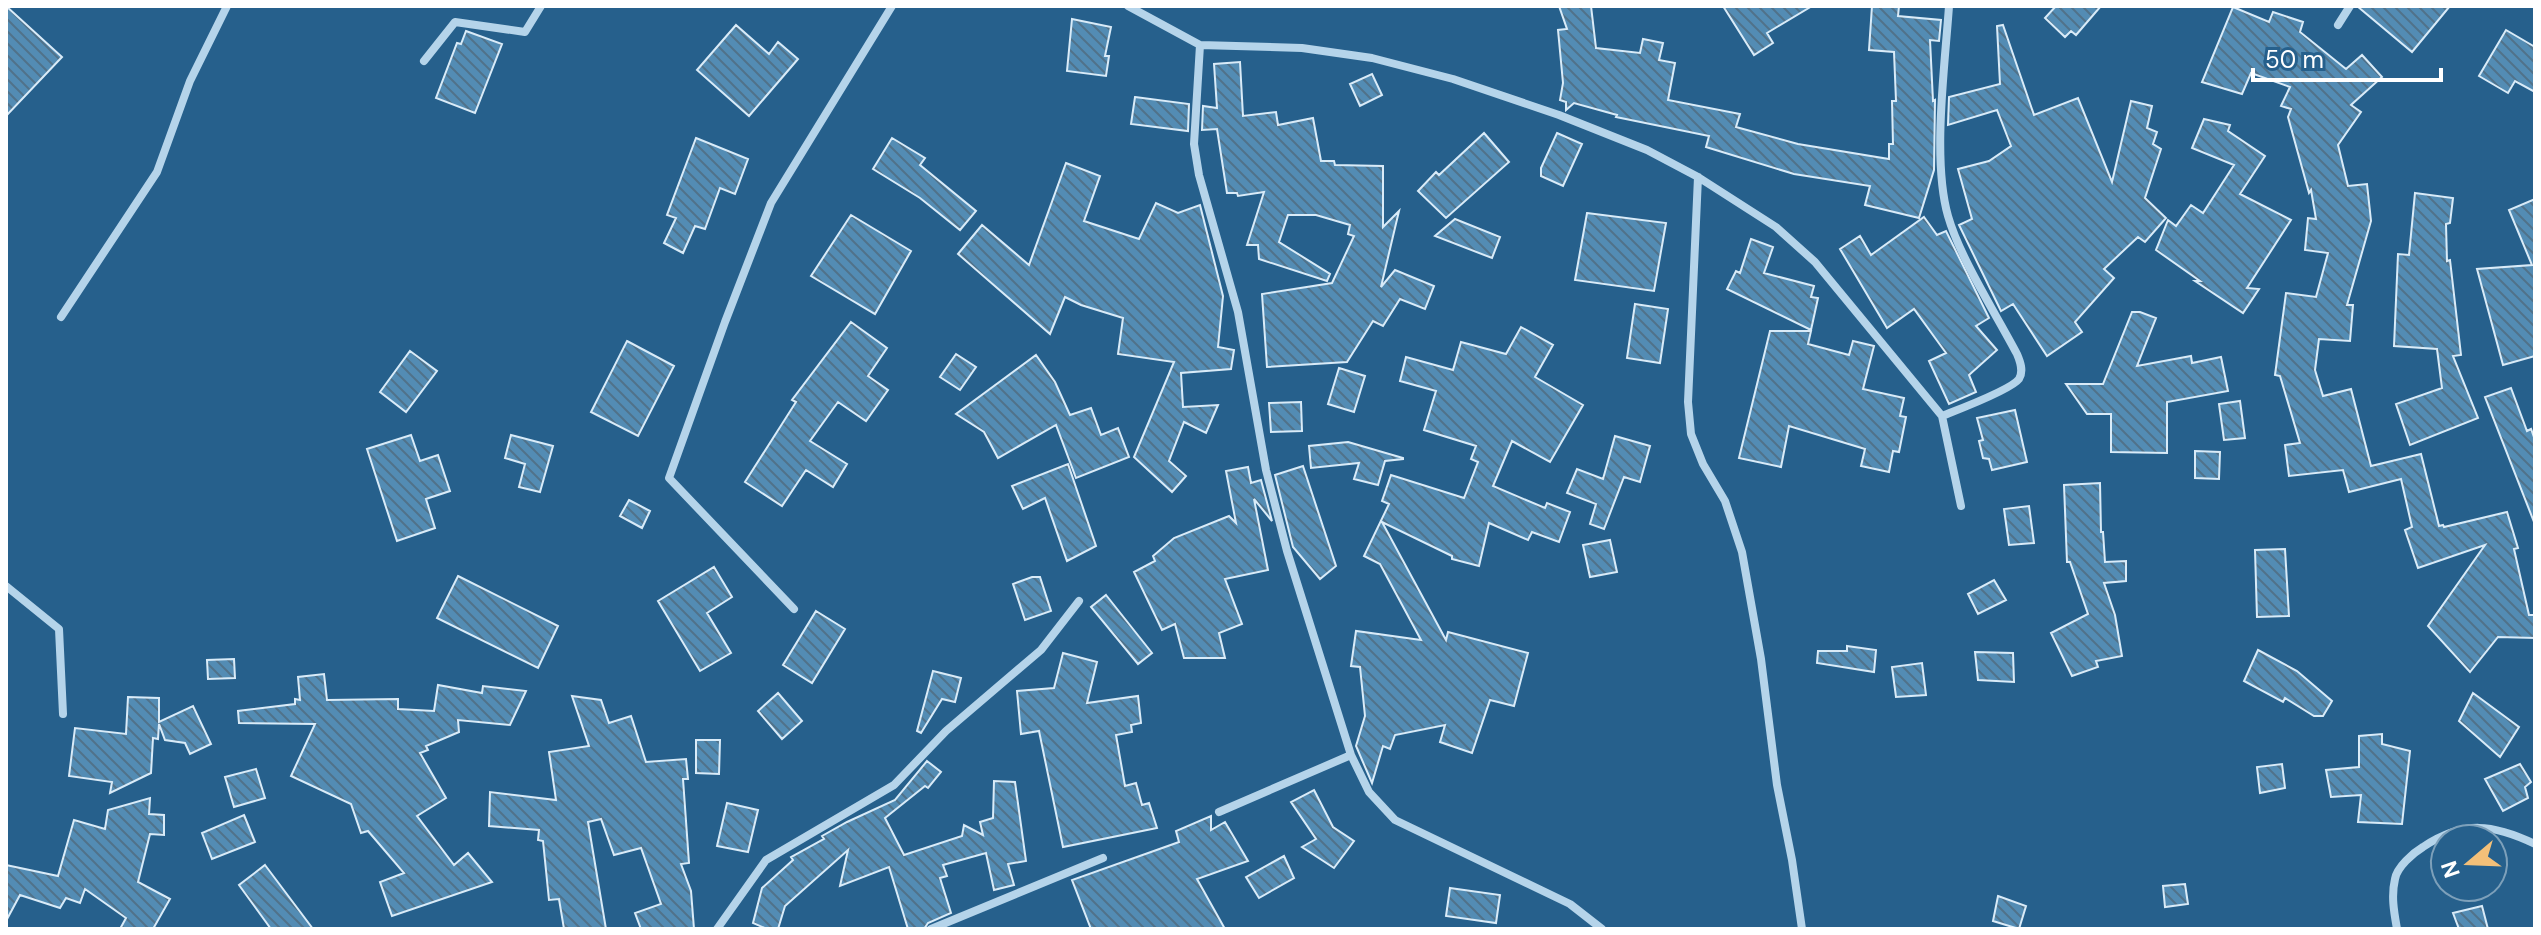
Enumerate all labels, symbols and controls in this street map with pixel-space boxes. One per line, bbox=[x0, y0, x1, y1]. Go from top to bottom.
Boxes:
scale bar bbox=[2253, 32, 2441, 82]
text: 50 m bbox=[2265, 44, 2324, 75]
north arrow bbox=[2429, 823, 2509, 903]
text: N bbox=[2434, 857, 2467, 882]

